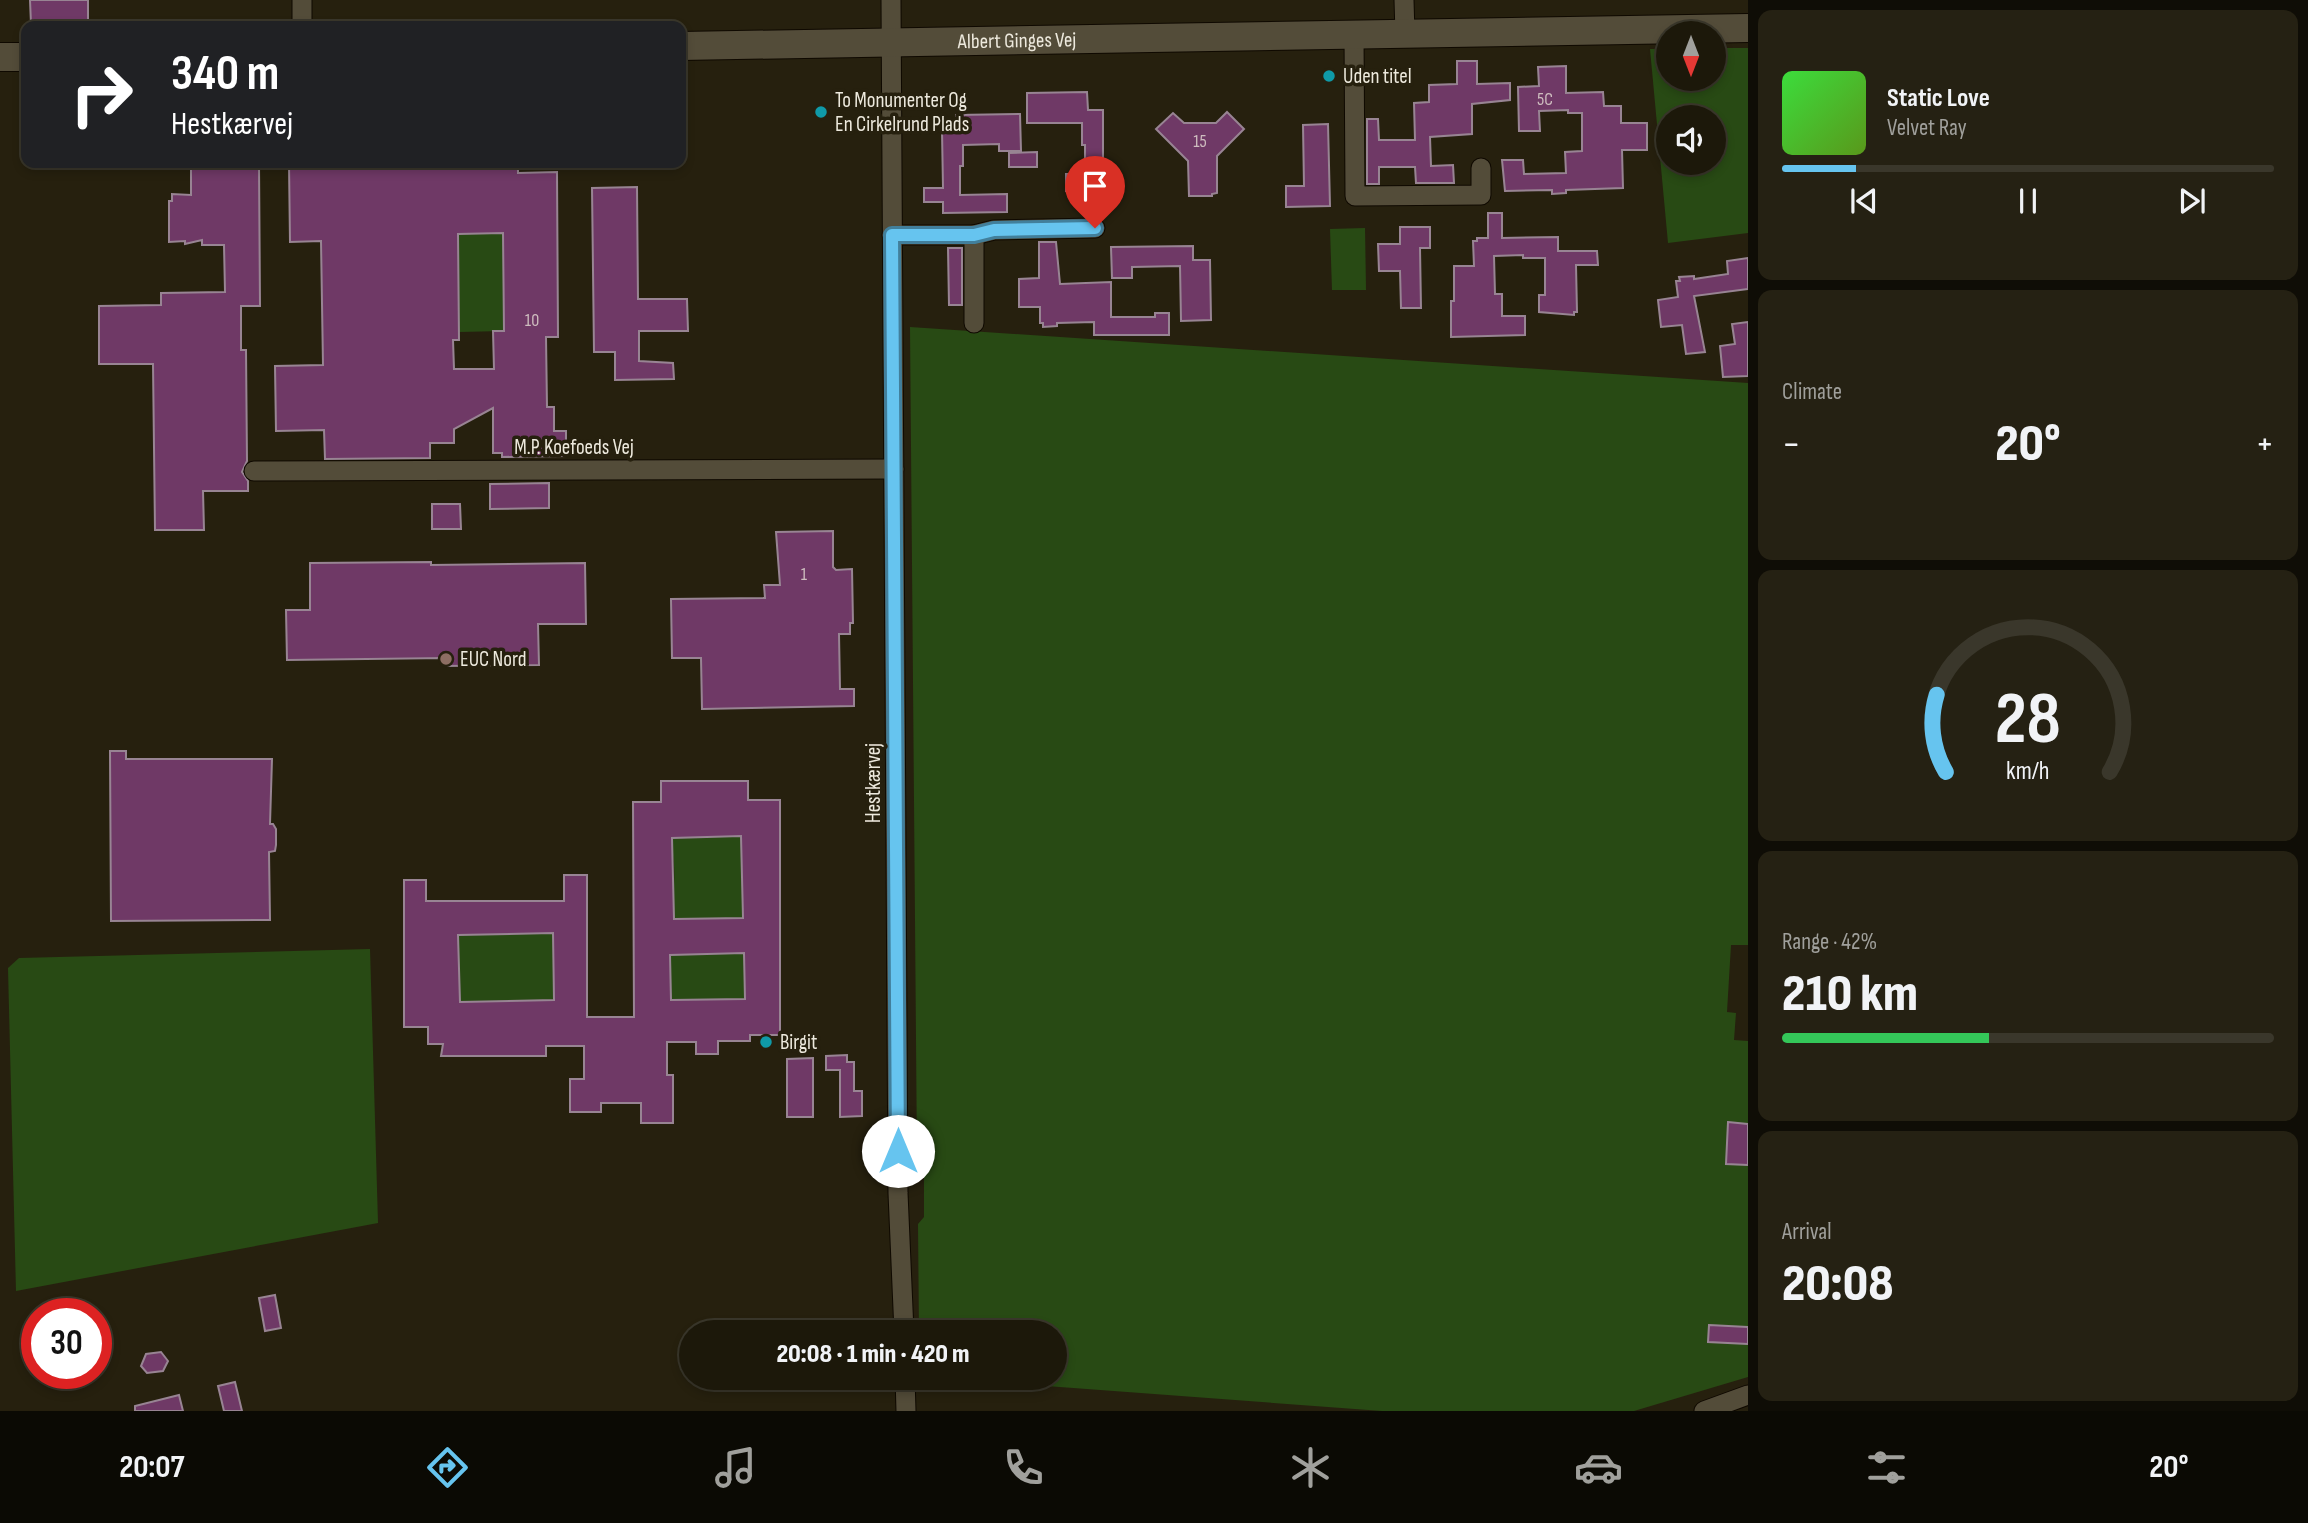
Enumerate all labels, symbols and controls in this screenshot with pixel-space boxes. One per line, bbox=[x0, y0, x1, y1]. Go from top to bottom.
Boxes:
north arrow bbox=[1656, 21, 1726, 91]
map controls bbox=[1656, 21, 1726, 175]
street label: Albert Ginges Vej bbox=[957, 27, 1076, 54]
text: 340 m bbox=[171, 45, 279, 104]
icon: right bbox=[56, 49, 147, 140]
place label: Uden titel bbox=[1343, 64, 1412, 89]
marker: Uden titel bbox=[1321, 68, 1337, 84]
text: Static Love bbox=[1887, 83, 1990, 114]
place label: To Monumenter Og En Cirkelrund Plads bbox=[835, 88, 969, 137]
house number: 5C bbox=[1537, 89, 1553, 110]
marker: To Monumenter Og En Cirkelrund Plads bbox=[813, 104, 829, 120]
text: Hestkærvej bbox=[171, 105, 293, 144]
button: sound bbox=[1656, 105, 1726, 175]
text: Velvet Ray bbox=[1887, 114, 1967, 142]
house number: 15 bbox=[1193, 131, 1207, 152]
pin bbox=[1065, 156, 1125, 228]
icon: arrive bbox=[1076, 167, 1114, 205]
icon: previous bbox=[1845, 182, 1883, 220]
icon: pause bbox=[2009, 182, 2047, 220]
icon: next bbox=[2173, 182, 2211, 220]
house number: 10 bbox=[525, 310, 539, 331]
text: Climate bbox=[1782, 378, 1842, 406]
text: 20° bbox=[1995, 413, 2061, 476]
text: − bbox=[1782, 422, 1801, 467]
text: + bbox=[2255, 422, 2274, 467]
street label: M.P. Koefoeds Vej bbox=[514, 435, 634, 460]
house number: 1 bbox=[801, 564, 808, 585]
place label: EUC Nord bbox=[460, 647, 526, 672]
marker: EUC Nord bbox=[438, 651, 454, 667]
text: 28 bbox=[1995, 676, 2061, 764]
street label: Hestkærvej bbox=[861, 743, 886, 823]
text: km/h bbox=[2006, 755, 2050, 786]
text: Range · 42% bbox=[1782, 928, 1877, 956]
text: 210 km bbox=[1782, 963, 1918, 1026]
place label: Birgit bbox=[780, 1030, 817, 1055]
marker: Birgit bbox=[758, 1034, 774, 1050]
position arrow bbox=[861, 1114, 935, 1188]
text: Arrival bbox=[1782, 1218, 1831, 1246]
text: 20:08 bbox=[1782, 1253, 1894, 1316]
speed limit sign: 30 bbox=[21, 1298, 112, 1389]
text: 20:08 · 1 min · 420 m bbox=[776, 1339, 970, 1370]
icon: directions bbox=[423, 1443, 472, 1492]
icon: music bbox=[711, 1443, 760, 1492]
icon: phone bbox=[999, 1443, 1048, 1492]
icon: climate bbox=[1286, 1443, 1335, 1492]
icon: car bbox=[1574, 1443, 1623, 1492]
icon: filters bbox=[1862, 1443, 1911, 1492]
text: 20:07 bbox=[119, 1448, 185, 1487]
text: 20° bbox=[2149, 1448, 2189, 1487]

